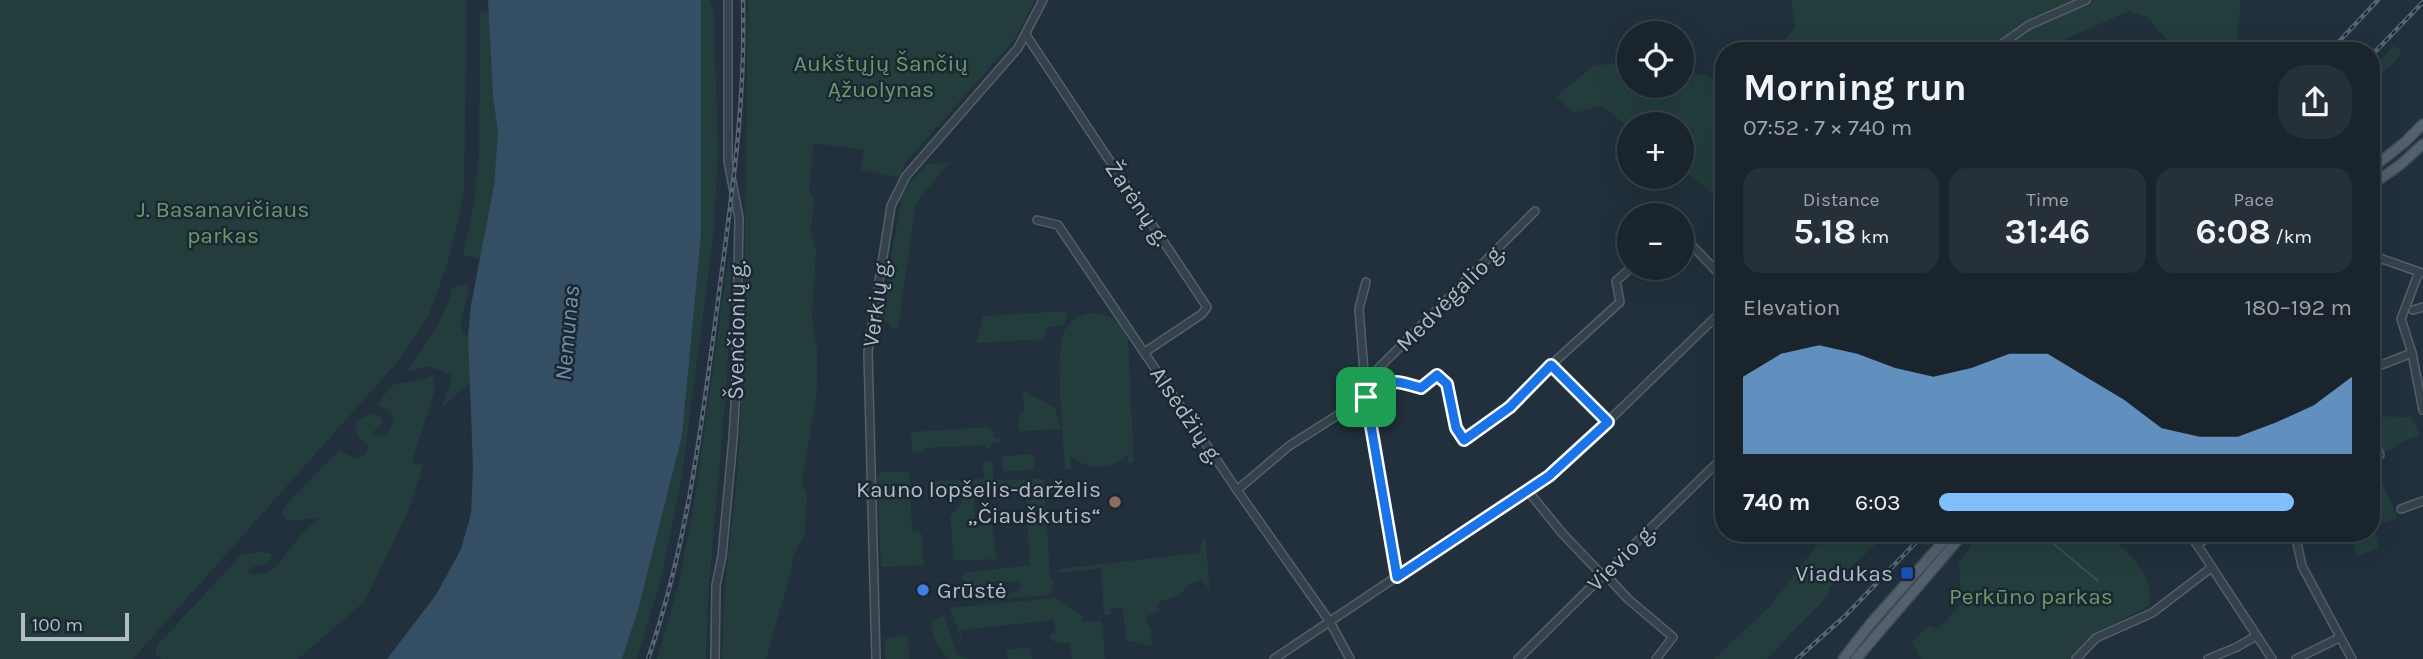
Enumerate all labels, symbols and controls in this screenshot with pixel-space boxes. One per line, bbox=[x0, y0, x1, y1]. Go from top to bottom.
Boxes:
map controls bbox=[1617, 21, 1694, 280]
button: locate bbox=[1617, 21, 1694, 98]
park label: Aukštųjų Šančių Ąžuolynas bbox=[794, 50, 968, 103]
text: Morning run bbox=[1743, 65, 1967, 110]
button: share bbox=[2278, 65, 2352, 139]
button: + bbox=[1617, 112, 1694, 189]
text: 07:52 · 7 × 740 m bbox=[1743, 114, 1912, 141]
street label: Žarėnų g. bbox=[1099, 156, 1176, 251]
text: Distance bbox=[1803, 189, 1880, 211]
text: Time bbox=[2026, 189, 2069, 211]
text: Pace bbox=[2234, 189, 2274, 211]
park label: J. Basanavičiaus parkas bbox=[137, 196, 309, 249]
button: − bbox=[1617, 203, 1694, 280]
text: 5.18 bbox=[1793, 211, 1856, 252]
text: 31:46 bbox=[2005, 211, 2090, 252]
text: 6:08 bbox=[2195, 211, 2271, 252]
text: km bbox=[1856, 226, 1889, 248]
text: /km bbox=[2271, 226, 2312, 248]
street label: Medvėgalio g. bbox=[1390, 237, 1510, 357]
street label: Verkių g. bbox=[857, 257, 896, 349]
street label: Švenčionių g. bbox=[722, 260, 751, 400]
water label: Nemunas bbox=[549, 284, 585, 382]
text: Elevation bbox=[1743, 294, 1840, 321]
text: 180–192 m bbox=[2244, 294, 2352, 321]
street label: Alsėdžių g. bbox=[1144, 362, 1229, 469]
pin bbox=[1336, 367, 1396, 427]
icon: arrive bbox=[1347, 378, 1385, 416]
place label: Kauno lopšelis-darželis „Čiauškutis“ bbox=[856, 476, 1101, 529]
text: 740 m bbox=[1743, 489, 1810, 516]
text: 6:03 bbox=[1855, 489, 1901, 516]
marker: Kauno lopšelis-darželis „Čiauškutis“ bbox=[1107, 494, 1123, 510]
street label: Vievio g. bbox=[1582, 518, 1661, 597]
place label: Viadukas bbox=[1795, 560, 1893, 587]
marker: Viadukas bbox=[1899, 565, 1915, 581]
place label: Grūstė bbox=[937, 577, 1007, 604]
marker: Grūstė bbox=[915, 582, 931, 598]
park label: Perkūno parkas bbox=[1949, 583, 2113, 610]
scale bar bbox=[21, 610, 130, 642]
text: 100 m bbox=[32, 614, 83, 636]

